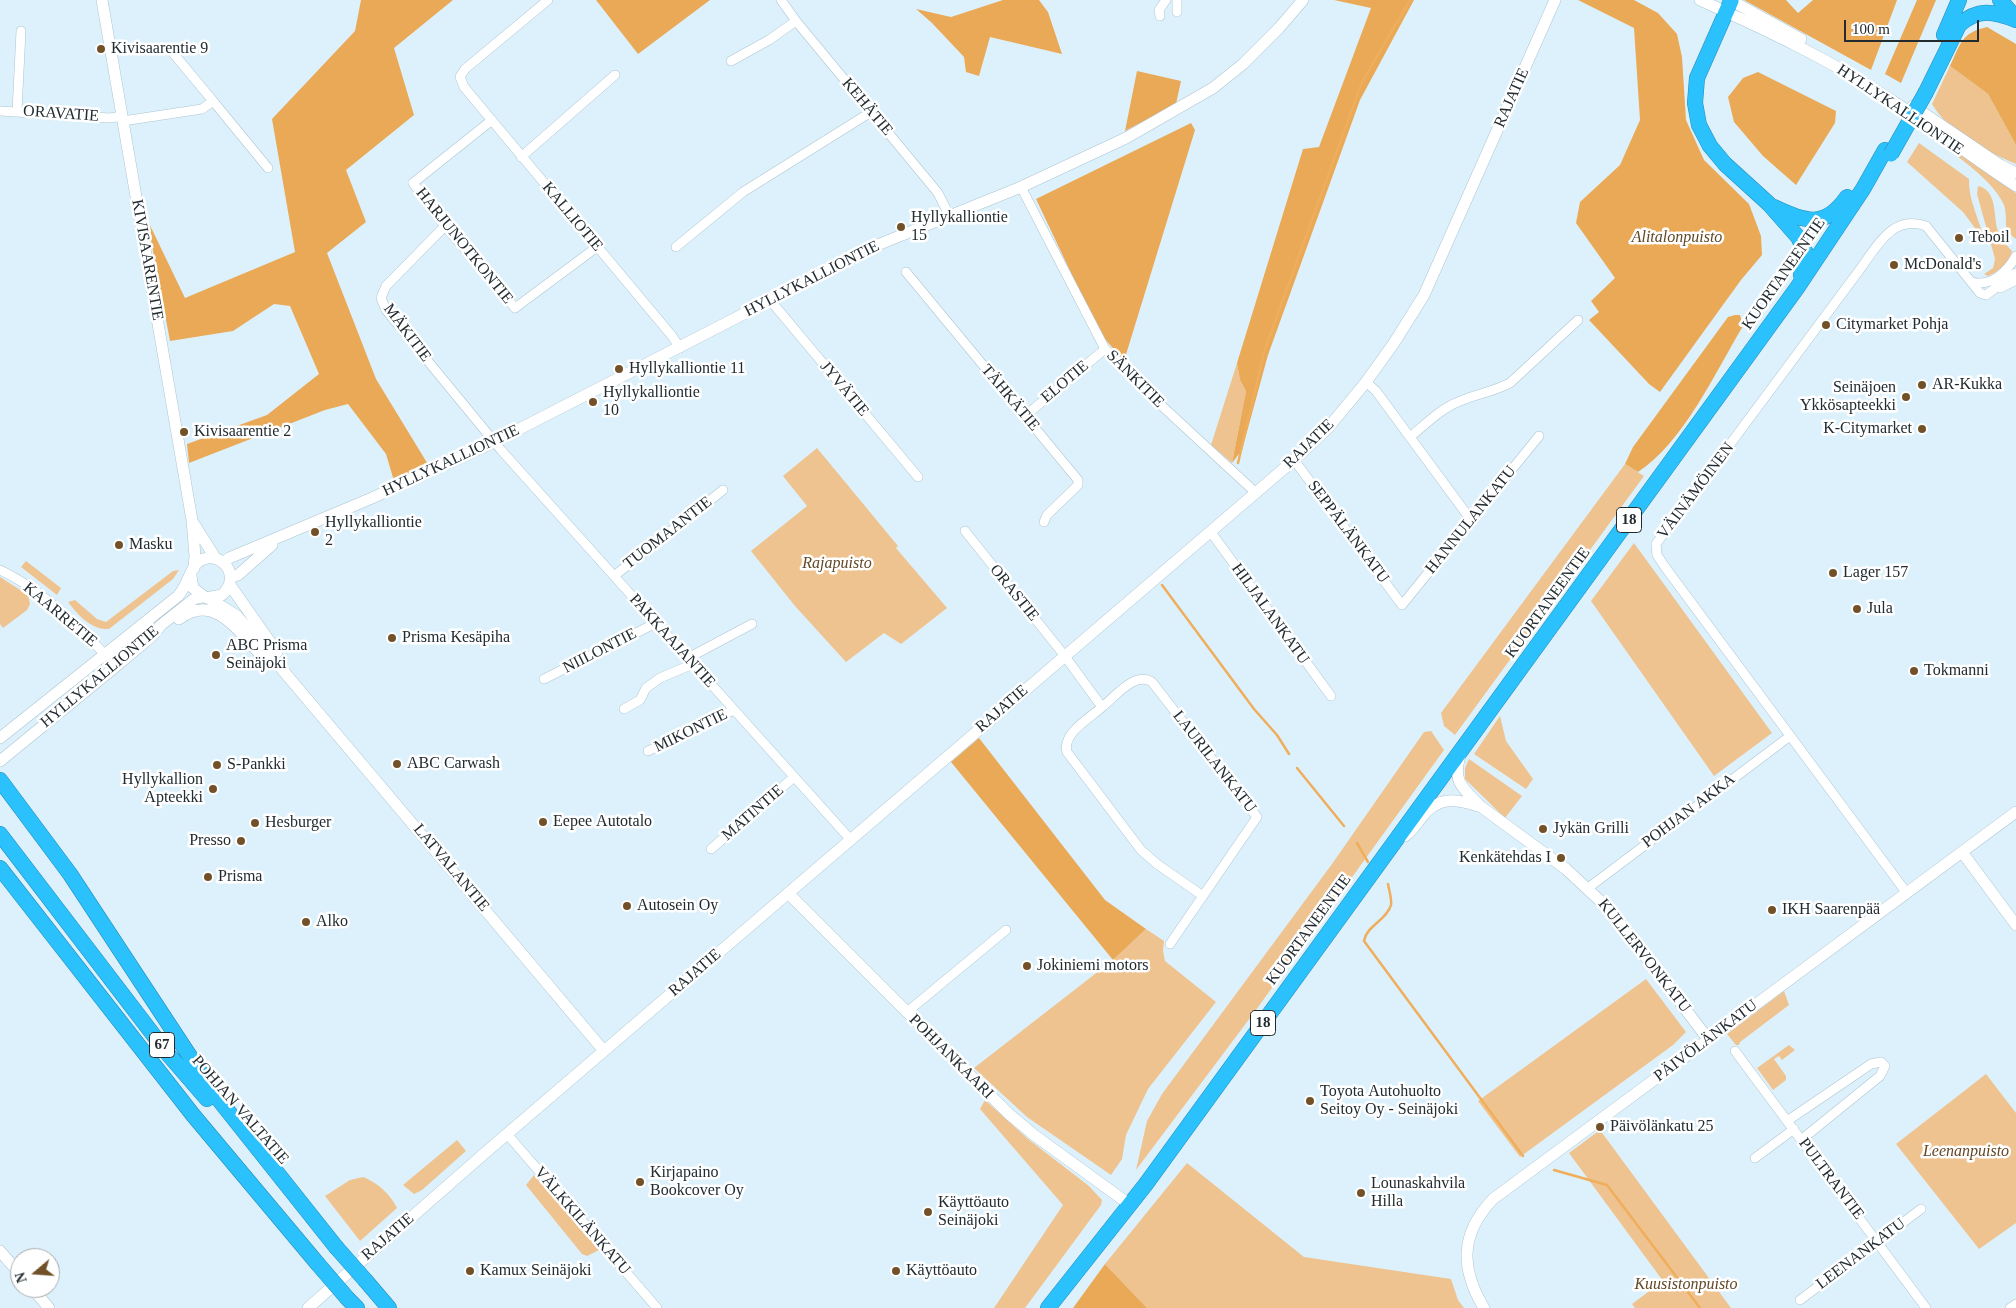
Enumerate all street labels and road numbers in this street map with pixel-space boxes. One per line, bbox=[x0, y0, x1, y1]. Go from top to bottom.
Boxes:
street label: HYLLYKALLIONTIE bbox=[1833, 60, 1967, 160]
street label: RAJATIE bbox=[1490, 65, 1534, 131]
street label: KEHÄTIE bbox=[837, 74, 897, 140]
street label: ORAVATIE bbox=[22, 102, 100, 126]
street label: KALLIOTIE bbox=[538, 178, 606, 256]
street label: HARJUNOTKONTIE bbox=[411, 184, 517, 308]
street label: KIVISAARENTIE bbox=[127, 198, 167, 322]
street label: KUORTANEENTIE bbox=[1738, 214, 1830, 334]
street label: HYLLYKALLIONTIE bbox=[741, 237, 883, 321]
street label: MÄKITIE bbox=[379, 300, 435, 366]
street label: SÄNKITIE bbox=[1102, 346, 1168, 412]
street label: ELOTIE bbox=[1037, 357, 1093, 407]
street label: JYVÄTIE bbox=[816, 358, 872, 420]
street label: TÄHKÄTIE bbox=[977, 361, 1043, 435]
street label: RAJATIE bbox=[1280, 415, 1338, 473]
street label: HYLLYKALLIONTIE bbox=[380, 421, 522, 501]
street label: VÄINÄMÖINEN bbox=[1654, 439, 1738, 543]
street label: HANNULANKATU bbox=[1422, 462, 1520, 578]
street label: SEPPÄLÄNKATU bbox=[1303, 477, 1393, 587]
street label: TUOMAANTIE bbox=[620, 493, 716, 573]
road number: 18 bbox=[1616, 508, 1642, 532]
street label: KUORTANEENTIE bbox=[1501, 544, 1595, 662]
street label: HILJALANKATU bbox=[1227, 560, 1313, 668]
street label: ORASTIE bbox=[985, 561, 1043, 625]
street label: KAARRETIE bbox=[19, 579, 101, 651]
street label: PAKKAAJANTIE bbox=[625, 590, 719, 692]
street label: HYLLYKALLIONTIE bbox=[37, 622, 163, 732]
street label: NIILONTIE bbox=[560, 624, 640, 678]
street label: RAJATIE bbox=[972, 681, 1032, 737]
street label: MIKONTIE bbox=[651, 705, 731, 757]
street label: LAURILANKATU bbox=[1168, 707, 1260, 817]
street label: POHJAN AKKA bbox=[1639, 770, 1739, 852]
street label: MATINTIE bbox=[718, 781, 788, 845]
street label: LATVALANTIE bbox=[409, 820, 493, 916]
street label: KUORTANEENTIE bbox=[1262, 871, 1356, 989]
street label: KULLERVONKATU bbox=[1594, 895, 1694, 1017]
street label: RAJATIE bbox=[665, 945, 725, 1001]
street label: PÄIVÖLÄNKATU bbox=[1651, 996, 1761, 1086]
road number: 18 bbox=[1250, 1010, 1276, 1036]
street label: POHJANKAARI bbox=[905, 1011, 997, 1103]
road number: 67 bbox=[150, 1032, 174, 1058]
street label: POHJAN VALTATIE bbox=[188, 1052, 292, 1168]
street label: PULTRANTIE bbox=[1794, 1134, 1868, 1224]
street label: VÄLKKILÄNKATU bbox=[530, 1163, 634, 1279]
street label: RAJATIE bbox=[358, 1209, 418, 1265]
street label: LEENANKATU bbox=[1813, 1214, 1909, 1294]

